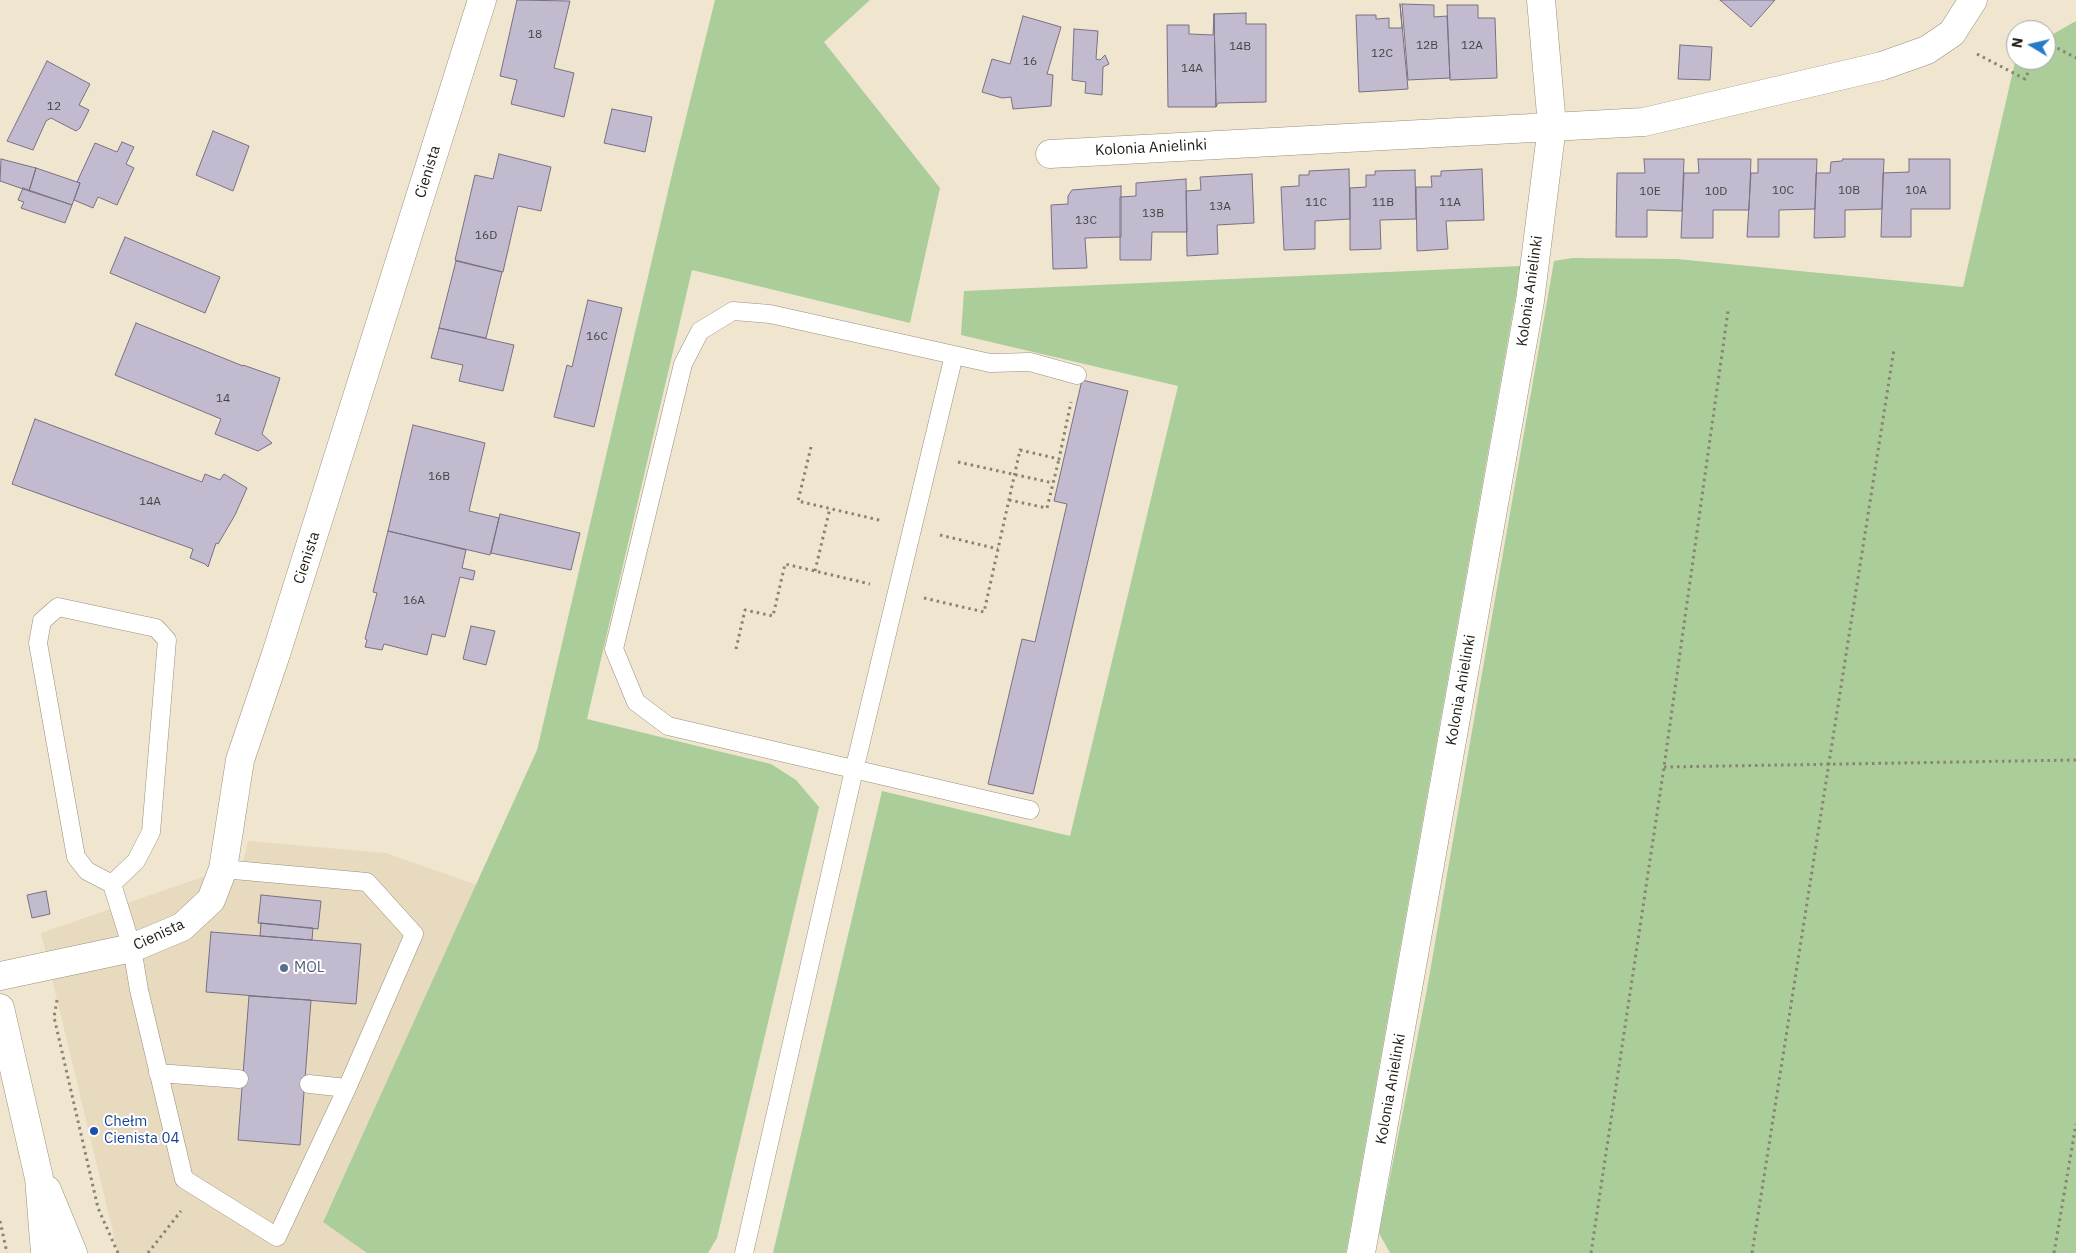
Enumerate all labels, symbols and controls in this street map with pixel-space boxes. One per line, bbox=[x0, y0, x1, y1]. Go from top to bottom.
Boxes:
north arrow bbox=[2006, 20, 2056, 70]
house number: 18 bbox=[528, 28, 542, 42]
text: N bbox=[2007, 36, 2027, 49]
house number: 12B bbox=[1416, 39, 1438, 53]
house number: 12A bbox=[1461, 39, 1483, 53]
house number: 14B bbox=[1229, 40, 1251, 54]
house number: 12C bbox=[1371, 47, 1393, 61]
house number: 16 bbox=[1023, 55, 1037, 69]
house number: 14A bbox=[1181, 62, 1203, 76]
house number: 12 bbox=[47, 100, 61, 114]
street label: Kolonia Anielinki bbox=[1095, 136, 1207, 160]
street label: Cienista bbox=[411, 144, 445, 200]
house number: 10C bbox=[1772, 184, 1794, 198]
house number: 10B bbox=[1838, 184, 1860, 198]
house number: 10A bbox=[1905, 184, 1927, 198]
house number: 10E bbox=[1639, 185, 1661, 199]
house number: 10D bbox=[1705, 185, 1727, 199]
house number: 11C bbox=[1305, 196, 1327, 210]
house number: 11B bbox=[1372, 196, 1394, 210]
house number: 11A bbox=[1439, 196, 1461, 210]
house number: 13A bbox=[1209, 200, 1231, 214]
house number: 13B bbox=[1142, 207, 1164, 221]
house number: 13C bbox=[1075, 214, 1097, 228]
house number: 16D bbox=[475, 229, 497, 243]
street label: Kolonia Anielinki bbox=[1513, 234, 1547, 348]
house number: 16C bbox=[586, 330, 608, 344]
house number: 14 bbox=[216, 392, 230, 406]
house number: 16B bbox=[428, 470, 450, 484]
house number: 14A bbox=[139, 495, 161, 509]
street label: Cienista bbox=[290, 530, 324, 586]
house number: 16A bbox=[403, 594, 425, 608]
street label: Kolonia Anielinki bbox=[1442, 633, 1480, 747]
street label: Cienista bbox=[131, 915, 187, 955]
place label: MOL bbox=[294, 959, 324, 977]
marker: MOL bbox=[278, 962, 290, 974]
street label: Kolonia Anielinki bbox=[1372, 1032, 1410, 1146]
place label: Chełm Cienista 04 bbox=[104, 1113, 180, 1148]
marker: Chełm Cienista 04 bbox=[88, 1125, 100, 1137]

